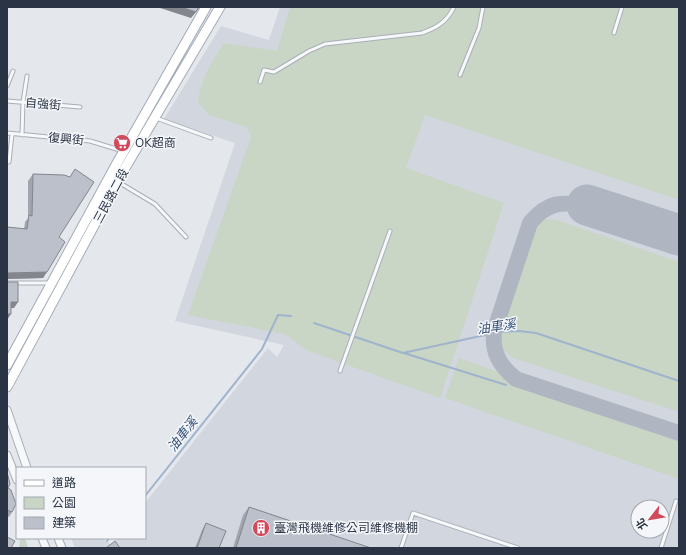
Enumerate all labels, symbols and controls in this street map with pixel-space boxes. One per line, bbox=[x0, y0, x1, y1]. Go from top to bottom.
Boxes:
street label: 自強街 bbox=[24, 94, 62, 114]
street label: 復興街 bbox=[47, 129, 85, 149]
supermarket icon: OK超商 bbox=[112, 133, 132, 153]
place label: OK超商 bbox=[135, 135, 176, 151]
street label: 三民路二段 bbox=[90, 166, 132, 226]
water label: 油車溪 bbox=[476, 315, 519, 339]
water label: 油車溪 bbox=[164, 412, 203, 456]
legend bbox=[16, 467, 146, 539]
text: 道路 bbox=[52, 475, 76, 491]
text: 公園 bbox=[52, 495, 76, 511]
north arrow bbox=[630, 499, 670, 539]
text: 建築 bbox=[52, 515, 76, 531]
text: 北 bbox=[633, 515, 651, 532]
building icon: 臺灣飛機維修公司維修機棚 bbox=[251, 518, 271, 538]
place label: 臺灣飛機維修公司維修機棚 bbox=[274, 520, 418, 536]

